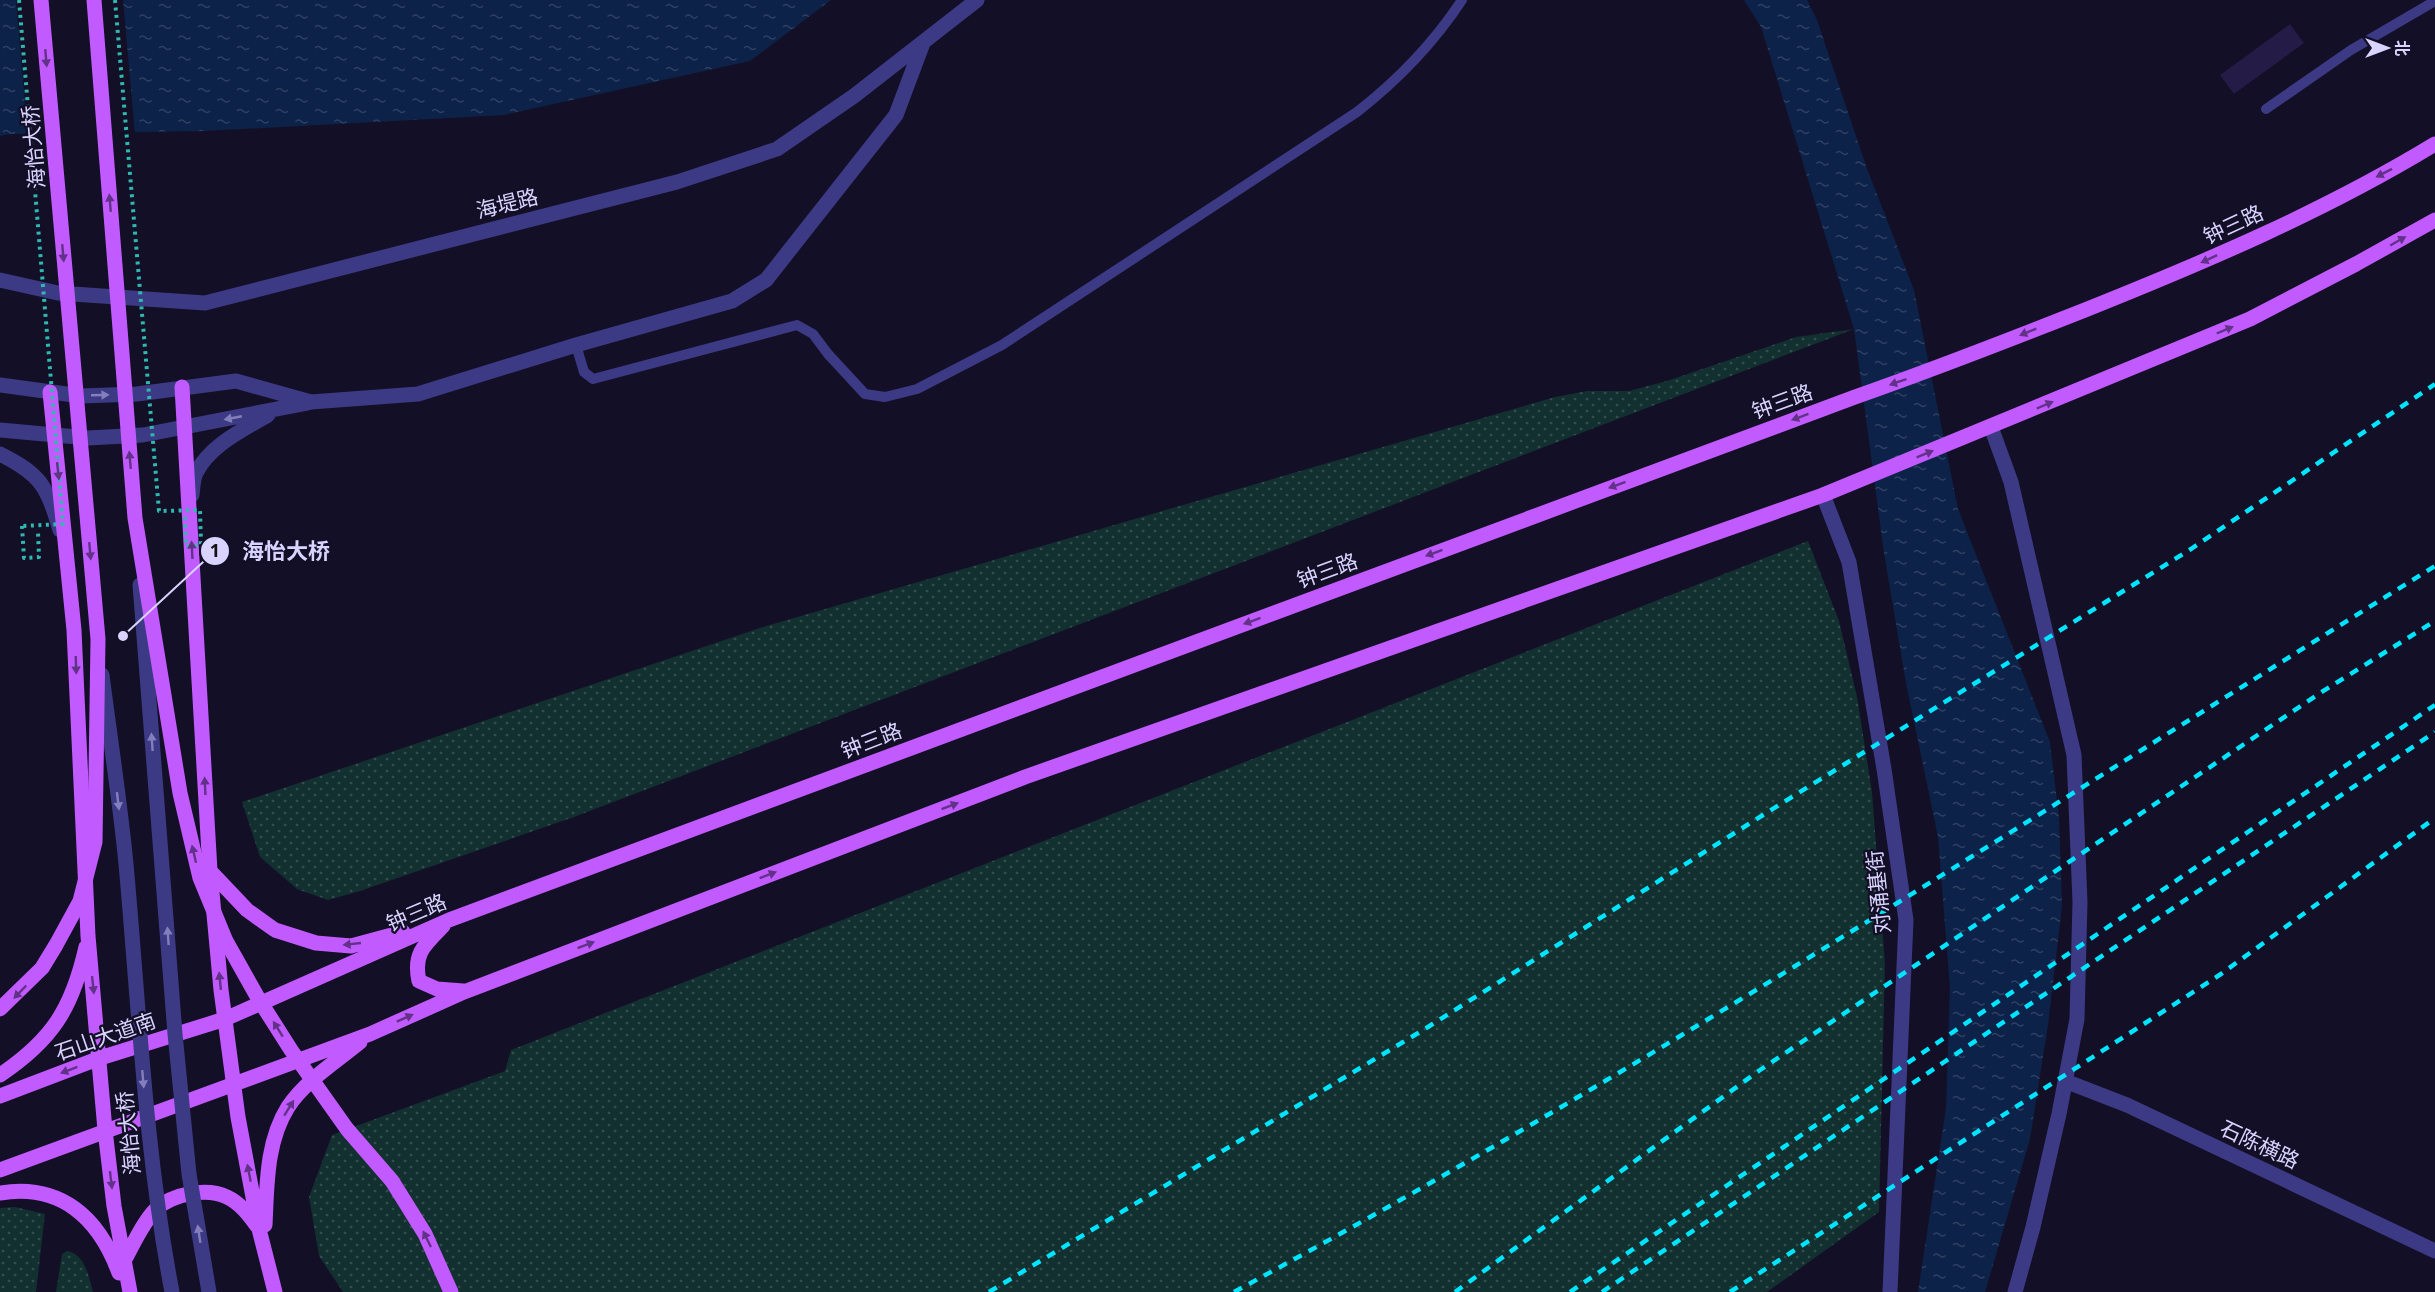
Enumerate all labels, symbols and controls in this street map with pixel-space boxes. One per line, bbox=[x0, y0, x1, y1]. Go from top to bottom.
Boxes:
north arrow bbox=[2357, 18, 2417, 78]
text: 北 bbox=[2391, 40, 2413, 56]
one-way arrow bbox=[41, 49, 51, 68]
street label: 海怡大桥 bbox=[15, 104, 51, 190]
one-way arrow bbox=[2376, 169, 2393, 178]
street label: 海堤路 bbox=[473, 182, 541, 224]
one-way arrow bbox=[105, 193, 115, 212]
street label: 钟三路 bbox=[2199, 198, 2267, 250]
one-way arrow bbox=[2390, 236, 2407, 246]
one-way arrow bbox=[58, 243, 68, 262]
one-way arrow bbox=[2201, 254, 2218, 263]
one-way arrow bbox=[2216, 325, 2234, 334]
one-way arrow bbox=[2019, 327, 2037, 337]
street label: 钟三路 bbox=[1748, 377, 1816, 425]
one-way arrow bbox=[1888, 377, 1906, 387]
one-way arrow bbox=[90, 391, 109, 400]
one-way arrow bbox=[2036, 400, 2054, 409]
one-way arrow bbox=[224, 413, 243, 423]
one-way arrow bbox=[1791, 413, 1809, 422]
one-way arrow bbox=[1916, 449, 1934, 458]
one-way arrow bbox=[125, 451, 135, 470]
one-way arrow bbox=[53, 461, 63, 480]
one-way arrow bbox=[1608, 481, 1626, 490]
callout: 海怡大桥 bbox=[200, 531, 342, 571]
text: 海怡大桥 bbox=[242, 535, 330, 565]
text: 1 bbox=[210, 538, 220, 562]
one-way arrow bbox=[188, 540, 197, 559]
one-way arrow bbox=[85, 542, 95, 561]
street label: 钟三路 bbox=[1293, 546, 1361, 594]
one-way arrow bbox=[1425, 548, 1443, 558]
one-way arrow bbox=[1242, 616, 1260, 626]
one-way arrow bbox=[71, 655, 80, 674]
street label: 钟三路 bbox=[837, 716, 905, 764]
one-way arrow bbox=[148, 732, 157, 751]
one-way arrow bbox=[201, 777, 210, 796]
one-way arrow bbox=[114, 792, 123, 811]
one-way arrow bbox=[942, 800, 960, 810]
one-way arrow bbox=[189, 845, 199, 863]
street label: 对涌基街 bbox=[1860, 849, 1896, 935]
one-way arrow bbox=[759, 870, 777, 879]
street label: 钟三路 bbox=[382, 887, 450, 937]
one-way arrow bbox=[163, 927, 172, 946]
one-way arrow bbox=[342, 939, 361, 949]
one-way arrow bbox=[577, 940, 595, 949]
one-way arrow bbox=[215, 971, 225, 990]
one-way arrow bbox=[88, 976, 98, 995]
one-way arrow bbox=[13, 984, 27, 998]
street label: 石山大道南 bbox=[51, 1006, 159, 1066]
one-way arrow bbox=[397, 1013, 415, 1023]
one-way arrow bbox=[272, 1021, 283, 1037]
one-way arrow bbox=[60, 1065, 78, 1075]
one-way arrow bbox=[138, 1070, 148, 1089]
street label: 海怡大桥 bbox=[110, 1090, 146, 1176]
one-way arrow bbox=[284, 1100, 295, 1116]
street label: 石陈横路 bbox=[2216, 1114, 2304, 1174]
one-way arrow bbox=[244, 1164, 253, 1183]
one-way arrow bbox=[106, 1170, 115, 1189]
one-way arrow bbox=[194, 1225, 203, 1244]
one-way arrow bbox=[422, 1230, 432, 1247]

